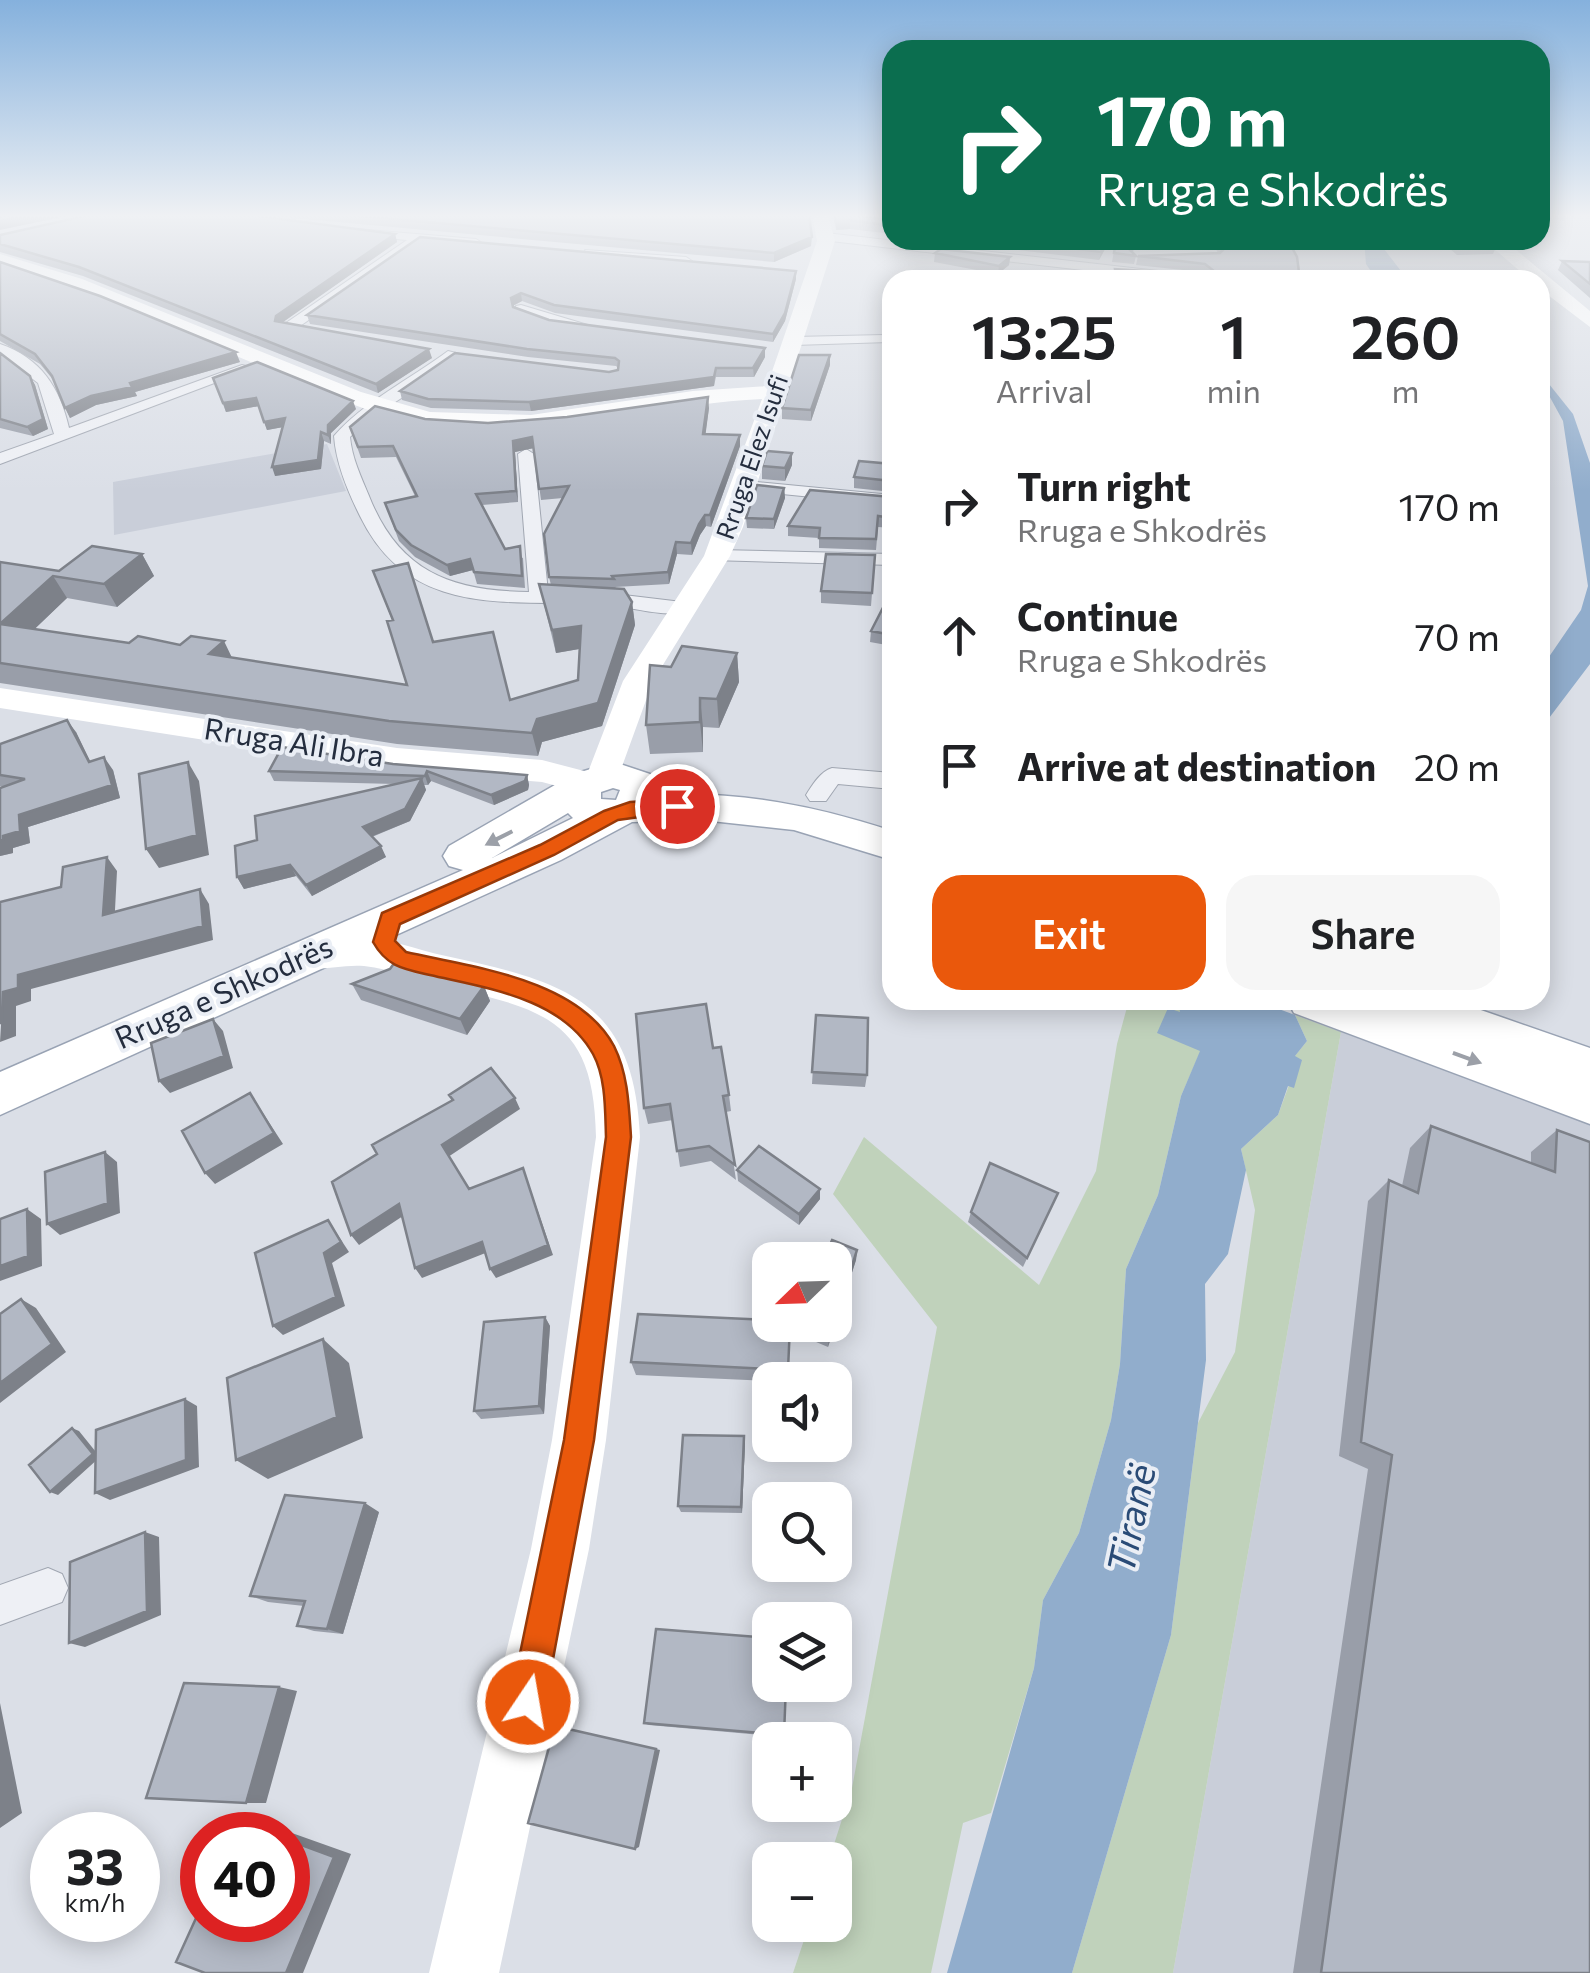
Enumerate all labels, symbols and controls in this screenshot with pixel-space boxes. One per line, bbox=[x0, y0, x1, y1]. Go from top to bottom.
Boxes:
text: 170 m bbox=[1097, 75, 1288, 160]
icon: right bbox=[932, 80, 1062, 210]
text: Rruga e Shkodrës bbox=[1097, 160, 1449, 215]
text: 13:25 bbox=[972, 298, 1117, 371]
text: 1 bbox=[1220, 298, 1247, 371]
text: 260 bbox=[1350, 298, 1460, 371]
street label: Rruga Elez Isufi bbox=[709, 370, 793, 543]
text: Arrival bbox=[996, 370, 1093, 410]
text: min bbox=[1206, 370, 1261, 410]
text: m bbox=[1391, 370, 1419, 410]
text: Turn right bbox=[1017, 462, 1191, 509]
icon: right bbox=[932, 478, 987, 533]
text: 170 m bbox=[1399, 482, 1500, 529]
text: Rruga e Shkodrës bbox=[1017, 509, 1267, 549]
text: Continue bbox=[1017, 592, 1178, 639]
icon: ahead bbox=[932, 608, 987, 663]
text: 70 m bbox=[1415, 612, 1500, 659]
text: Rruga e Shkodrës bbox=[1017, 639, 1267, 679]
street label: Rruga Ali Ibra bbox=[202, 708, 387, 773]
icon: arrive bbox=[932, 738, 987, 793]
text: Arrive at destination bbox=[1017, 742, 1376, 789]
text: 20 m bbox=[1414, 742, 1500, 789]
pin bbox=[635, 764, 720, 849]
icon: arrive bbox=[650, 779, 705, 834]
one-way arrow bbox=[484, 829, 513, 846]
button: Exit bbox=[932, 875, 1206, 990]
button: Share bbox=[1226, 875, 1500, 990]
street label: Rruga e Shkodrës bbox=[108, 926, 338, 1055]
one-way arrow bbox=[1453, 1051, 1483, 1066]
north arrow bbox=[752, 1242, 852, 1342]
map controls bbox=[752, 1242, 852, 1942]
button: sound bbox=[752, 1362, 852, 1462]
water label: Tiranë bbox=[1095, 1459, 1164, 1577]
button: search bbox=[752, 1482, 852, 1582]
button: layers bbox=[752, 1602, 852, 1702]
position arrow bbox=[476, 1650, 580, 1754]
button: + bbox=[752, 1722, 852, 1822]
speed limit sign: 40 bbox=[180, 1812, 310, 1942]
text: 33 bbox=[66, 1834, 124, 1895]
button: − bbox=[752, 1842, 852, 1942]
text: km/h bbox=[65, 1887, 125, 1917]

